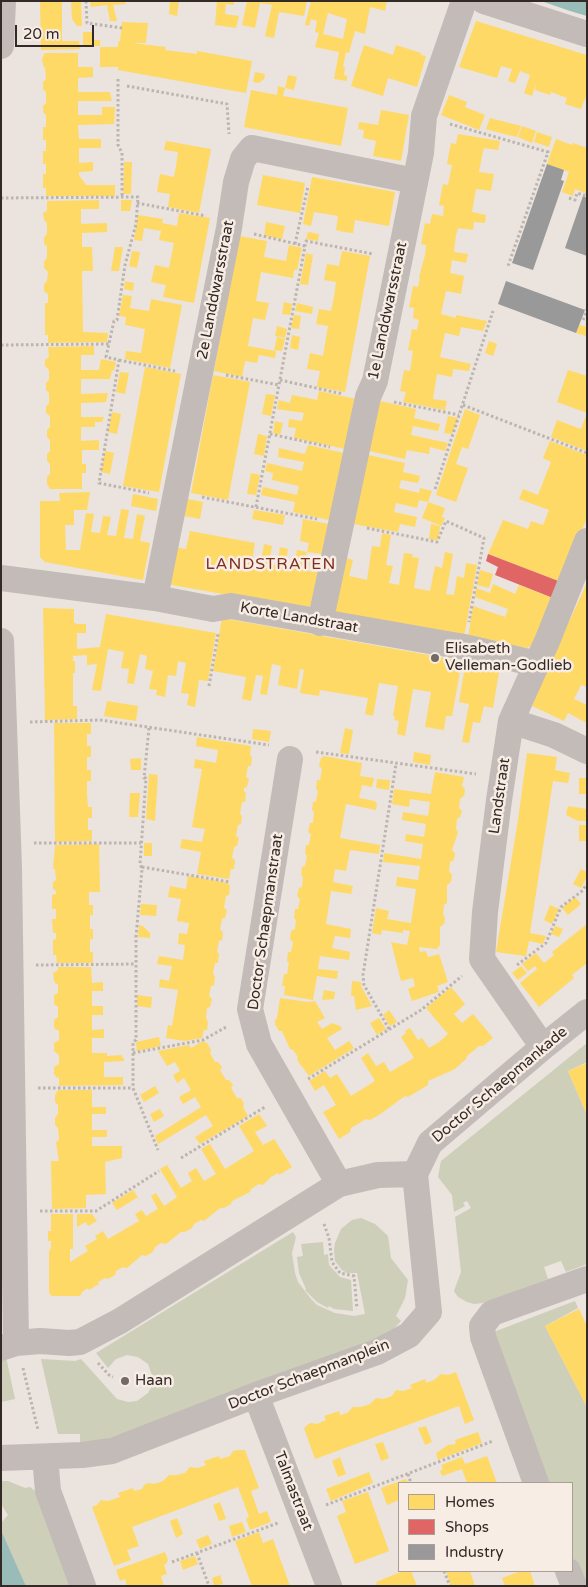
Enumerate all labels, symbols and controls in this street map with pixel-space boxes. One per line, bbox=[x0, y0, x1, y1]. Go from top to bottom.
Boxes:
scale bar bbox=[18, 15, 96, 47]
text: 20 m bbox=[23, 25, 60, 43]
street label: 2e Landdwarsstraat bbox=[194, 219, 238, 361]
street label: 1e Landdwarsstraat bbox=[365, 240, 411, 382]
district label: LANDSTRATEN bbox=[204, 555, 338, 575]
street label: Korte Landstraat bbox=[239, 599, 359, 637]
place label: Elisabeth Velleman-Godlieb bbox=[445, 640, 572, 675]
marker: Elisabeth Velleman-Godlieb bbox=[429, 652, 441, 664]
street label: Landstraat bbox=[486, 757, 514, 835]
street label: Doctor Schaepmanstraat bbox=[245, 833, 287, 1011]
street label: Doctor Schaepmankade bbox=[429, 1023, 571, 1147]
street label: Doctor Schaepmanplein bbox=[226, 1336, 392, 1414]
place label: Haan bbox=[135, 1372, 172, 1390]
marker: Haan bbox=[119, 1375, 131, 1387]
street label: Talmastraat bbox=[270, 1449, 316, 1533]
legend bbox=[398, 1482, 573, 1572]
text: Homes bbox=[445, 1493, 495, 1511]
text: Shops bbox=[445, 1518, 489, 1536]
text: Industry bbox=[445, 1543, 504, 1561]

